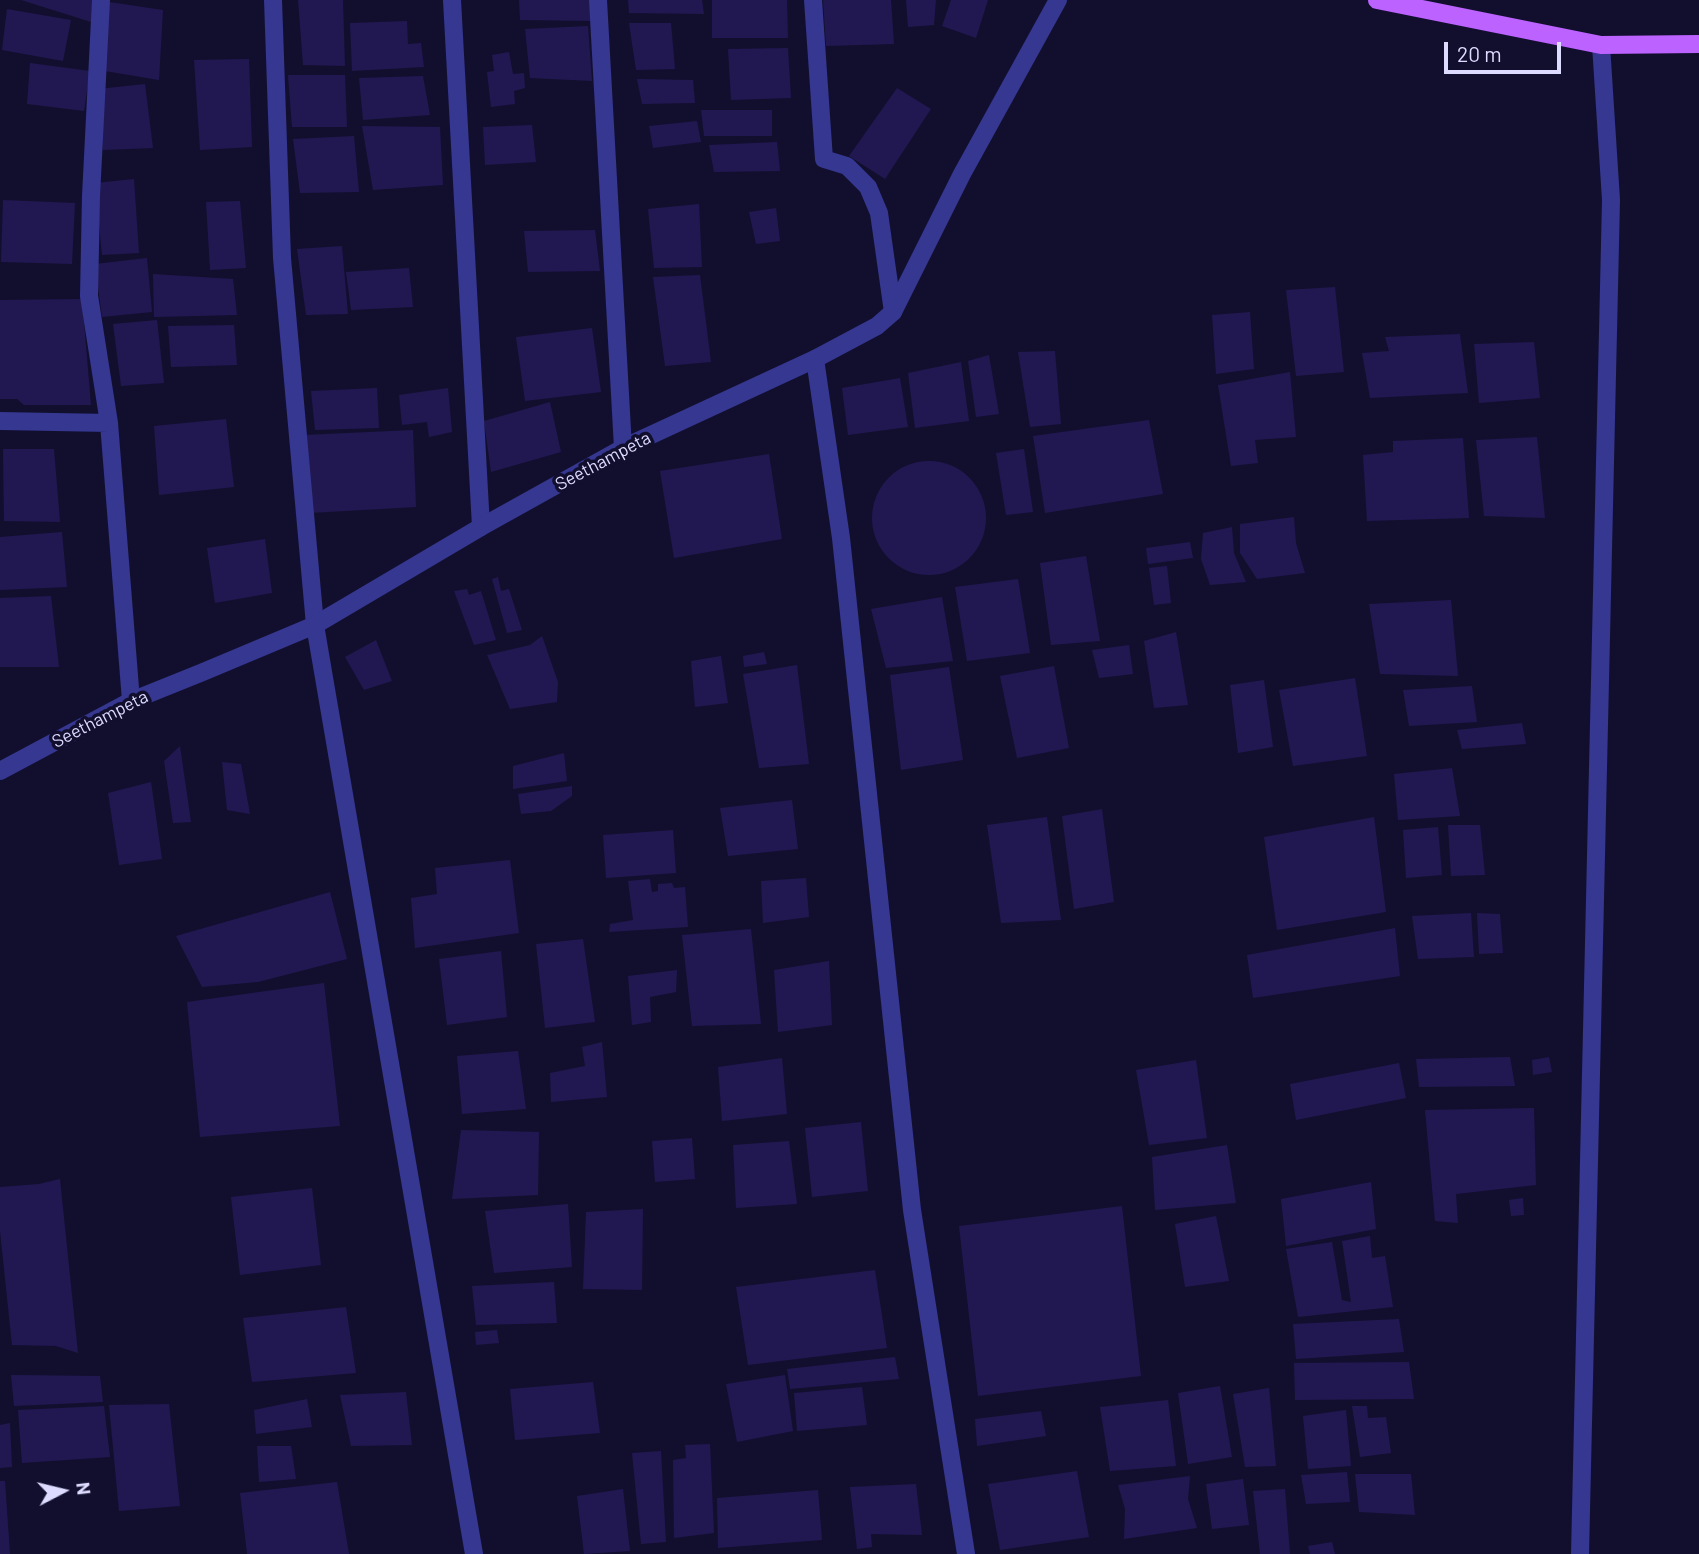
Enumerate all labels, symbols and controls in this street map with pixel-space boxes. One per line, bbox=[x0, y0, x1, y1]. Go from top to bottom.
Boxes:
scale bar bbox=[1447, 28, 1564, 72]
text: 20 m bbox=[1457, 41, 1502, 66]
street label: Seethampeta bbox=[552, 427, 654, 495]
street label: Seethampeta bbox=[48, 686, 152, 752]
north arrow bbox=[28, 1456, 98, 1526]
text: N bbox=[72, 1481, 97, 1496]

